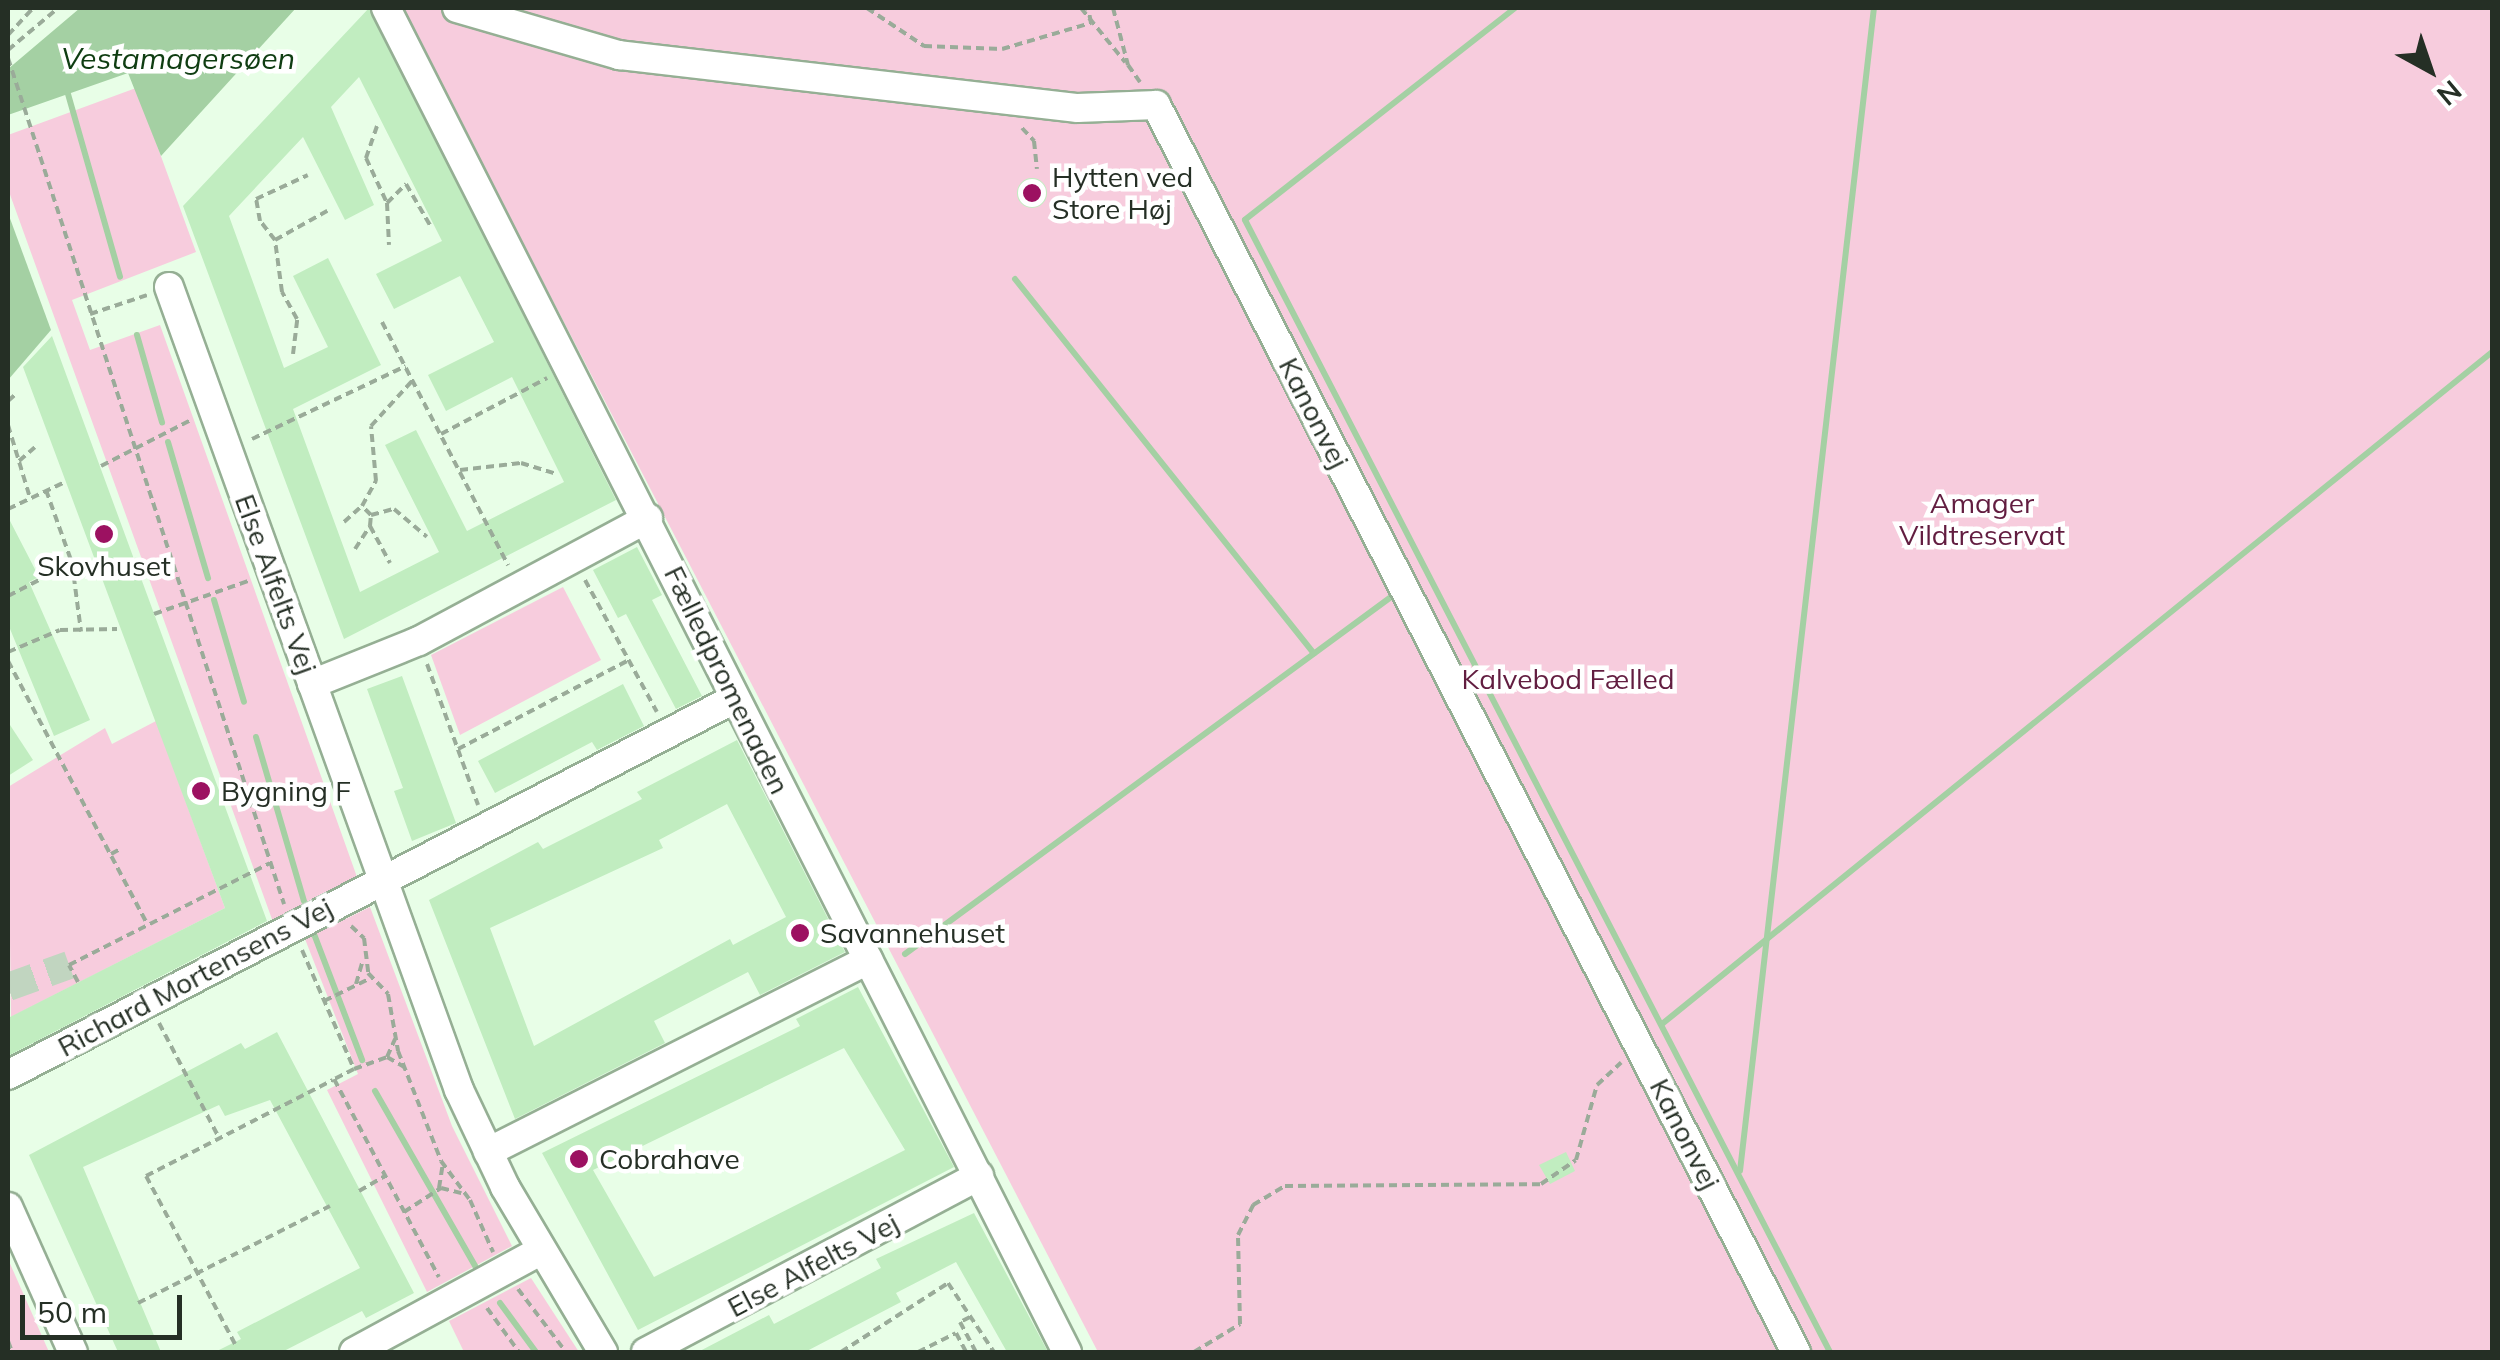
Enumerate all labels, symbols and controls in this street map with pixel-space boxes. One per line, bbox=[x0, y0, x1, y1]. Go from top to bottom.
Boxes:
north arrow bbox=[2380, 20, 2480, 120]
water label: Vestamagersøen bbox=[61, 40, 295, 76]
text: N bbox=[2430, 73, 2469, 114]
place label: Hytten ved Store Høj bbox=[1052, 160, 1193, 226]
marker: Hytten ved Store Høj bbox=[1021, 182, 1043, 204]
street label: Kanonvej bbox=[1272, 352, 1356, 474]
park label: Amager Vildtreservat bbox=[1899, 486, 2065, 552]
street label: Else Alfelts Vej bbox=[228, 490, 324, 678]
marker: Skovhuset bbox=[93, 523, 115, 545]
place label: Skovhuset bbox=[37, 549, 171, 583]
street label: Fælledpromenaden bbox=[657, 561, 797, 799]
park label: Kalvebod Fælled bbox=[1461, 662, 1675, 696]
place label: Bygning F bbox=[221, 774, 351, 808]
marker: Bygning F bbox=[190, 780, 212, 802]
street label: Richard Mortensens Vej bbox=[52, 890, 338, 1064]
place label: Savannehuset bbox=[820, 916, 1005, 950]
marker: Savannehuset bbox=[789, 922, 811, 944]
street label: Kanonvej bbox=[1643, 1073, 1727, 1195]
place label: Cobrahave bbox=[599, 1142, 740, 1176]
marker: Cobrahave bbox=[568, 1148, 590, 1170]
street label: Else Alfelts Vej bbox=[722, 1206, 904, 1324]
scale bar bbox=[25, 1275, 188, 1337]
text: 50 m bbox=[37, 1293, 107, 1331]

